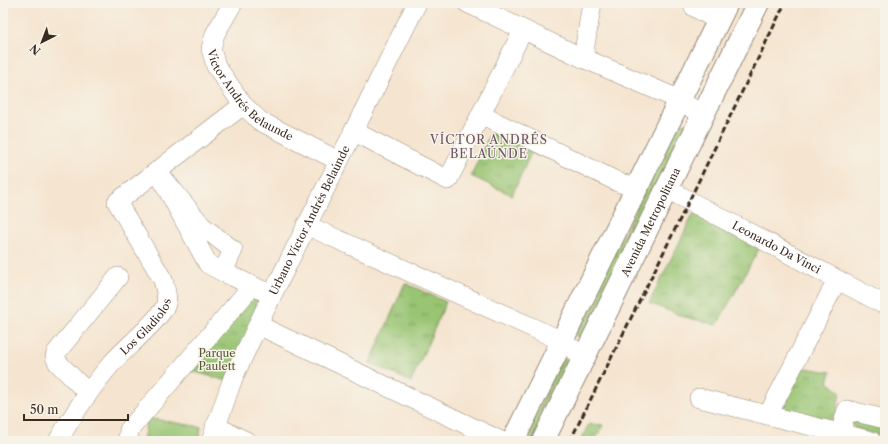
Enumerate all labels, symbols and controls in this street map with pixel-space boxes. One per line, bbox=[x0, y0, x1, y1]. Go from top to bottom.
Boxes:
north arrow bbox=[22, 22, 62, 62]
text: N bbox=[27, 41, 44, 58]
street label: Víctor Andrés Belaunde bbox=[204, 47, 295, 144]
district label: VÍCTOR ANDRÉS BELAÚNDE bbox=[429, 131, 548, 161]
street label: Urbano Víctor Andrés Belaúnde bbox=[266, 143, 353, 297]
street label: Avenida Metropolitana bbox=[617, 165, 683, 280]
street label: Leonardo Da Vinci bbox=[730, 218, 824, 277]
street label: Los Gladiolos bbox=[117, 298, 174, 358]
park label: Parque Paulett bbox=[199, 346, 236, 373]
scale bar bbox=[24, 396, 128, 422]
text: 50 m bbox=[30, 402, 59, 417]

